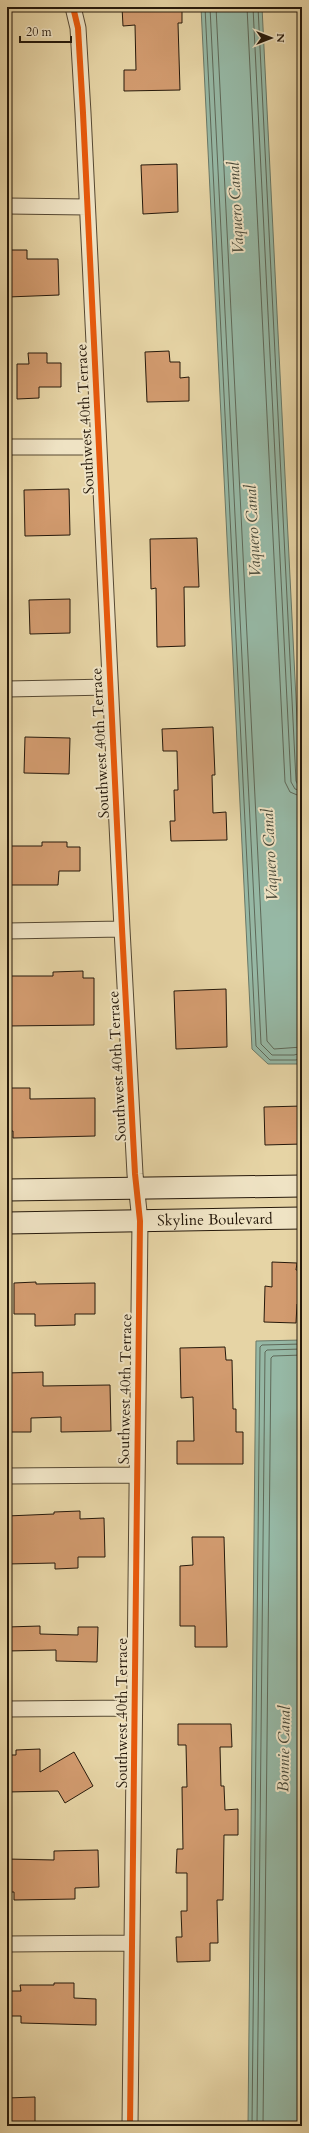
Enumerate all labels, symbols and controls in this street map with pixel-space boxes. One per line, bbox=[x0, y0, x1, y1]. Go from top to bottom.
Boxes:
scale bar bbox=[20, 18, 71, 44]
north arrow bbox=[251, 18, 291, 58]
text: 20 m bbox=[26, 24, 53, 40]
text: N bbox=[273, 33, 288, 43]
water label: Vaquero Canal bbox=[223, 161, 249, 255]
street label: Southwest 40th Terrace bbox=[71, 343, 99, 495]
water label: Vaquero Canal bbox=[240, 484, 266, 578]
street label: Southwest 40th Terrace bbox=[86, 667, 114, 819]
water label: Vaquero Canal bbox=[257, 808, 283, 902]
street label: Southwest 40th Terrace bbox=[103, 990, 131, 1142]
street label: Skyline Boulevard bbox=[157, 1208, 273, 1230]
street label: Southwest 40th Terrace bbox=[114, 1313, 136, 1465]
street label: Southwest 40th Terrace bbox=[112, 1637, 132, 1788]
water label: Bonnie Canal bbox=[272, 1705, 296, 1792]

